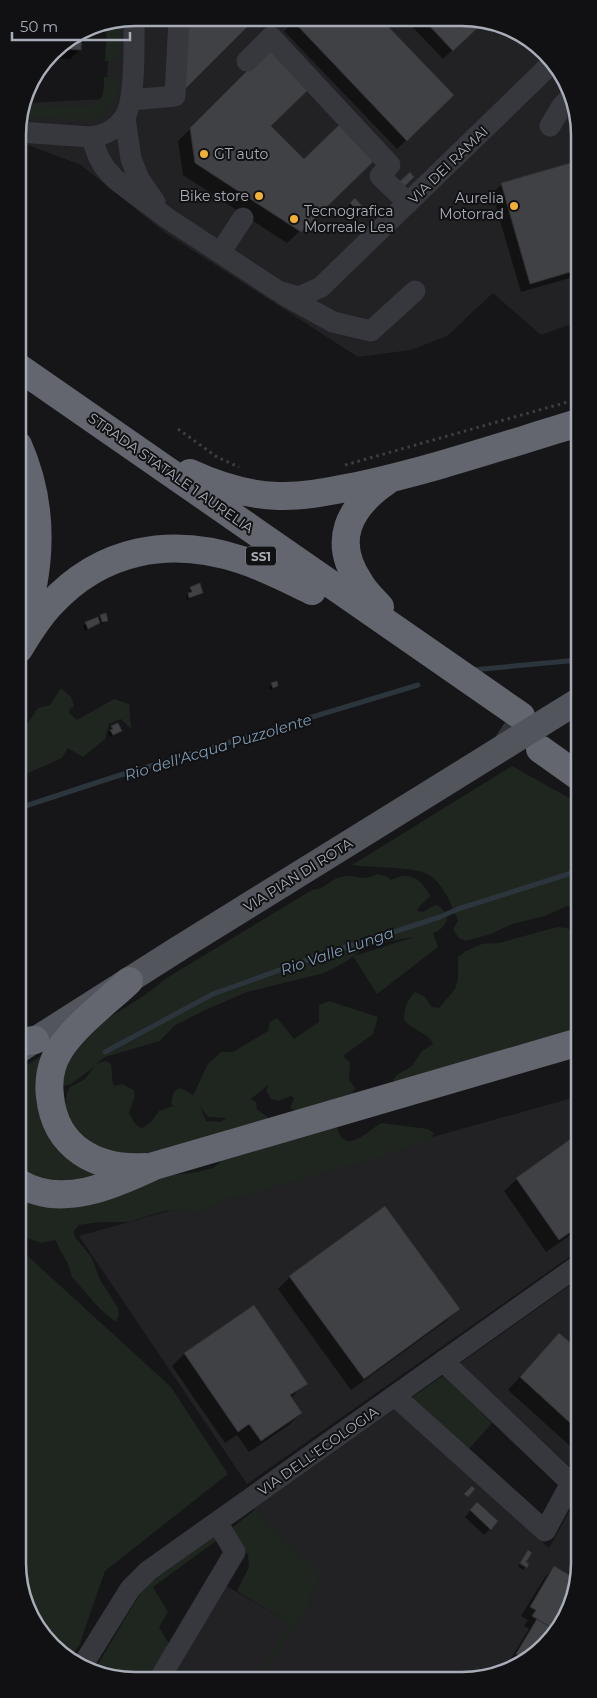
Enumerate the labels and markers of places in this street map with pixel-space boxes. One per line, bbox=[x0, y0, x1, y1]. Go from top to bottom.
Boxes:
place label: GT auto bbox=[214, 145, 269, 163]
marker: GT auto bbox=[198, 148, 210, 160]
place label: Bike store bbox=[180, 187, 249, 205]
place label: Aurelia Motorrad bbox=[439, 189, 504, 223]
marker: Bike store bbox=[253, 190, 265, 202]
marker: Aurelia Motorrad bbox=[508, 200, 520, 212]
place label: Tecnografica Morreale Lea bbox=[304, 202, 394, 236]
marker: Tecnografica Morreale Lea bbox=[288, 213, 300, 225]

